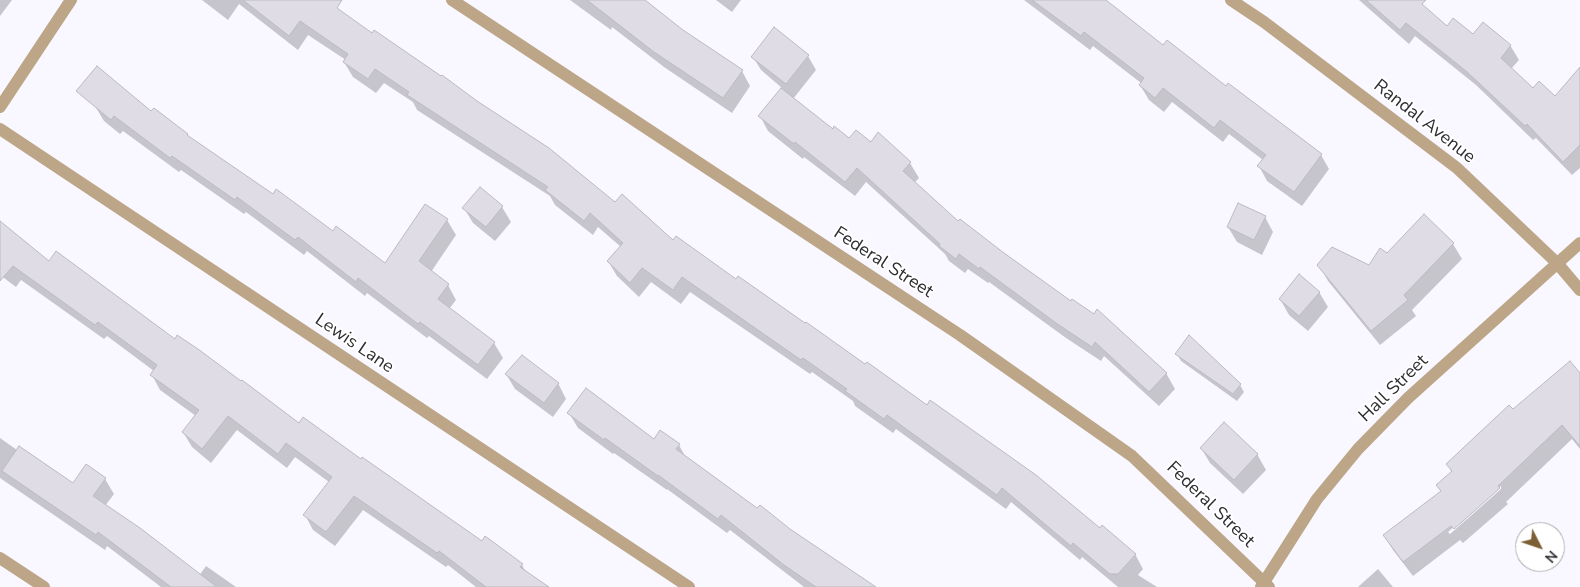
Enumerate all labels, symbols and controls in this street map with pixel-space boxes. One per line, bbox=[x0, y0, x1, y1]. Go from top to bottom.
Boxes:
street label: Randal Avenue bbox=[1369, 76, 1479, 168]
street label: Federal Street bbox=[829, 223, 937, 303]
street label: Lewis Lane bbox=[310, 310, 398, 378]
street label: Hall Street bbox=[1355, 351, 1433, 427]
street label: Federal Street bbox=[1161, 458, 1259, 552]
north arrow bbox=[1515, 522, 1565, 572]
text: N bbox=[1540, 546, 1562, 567]

